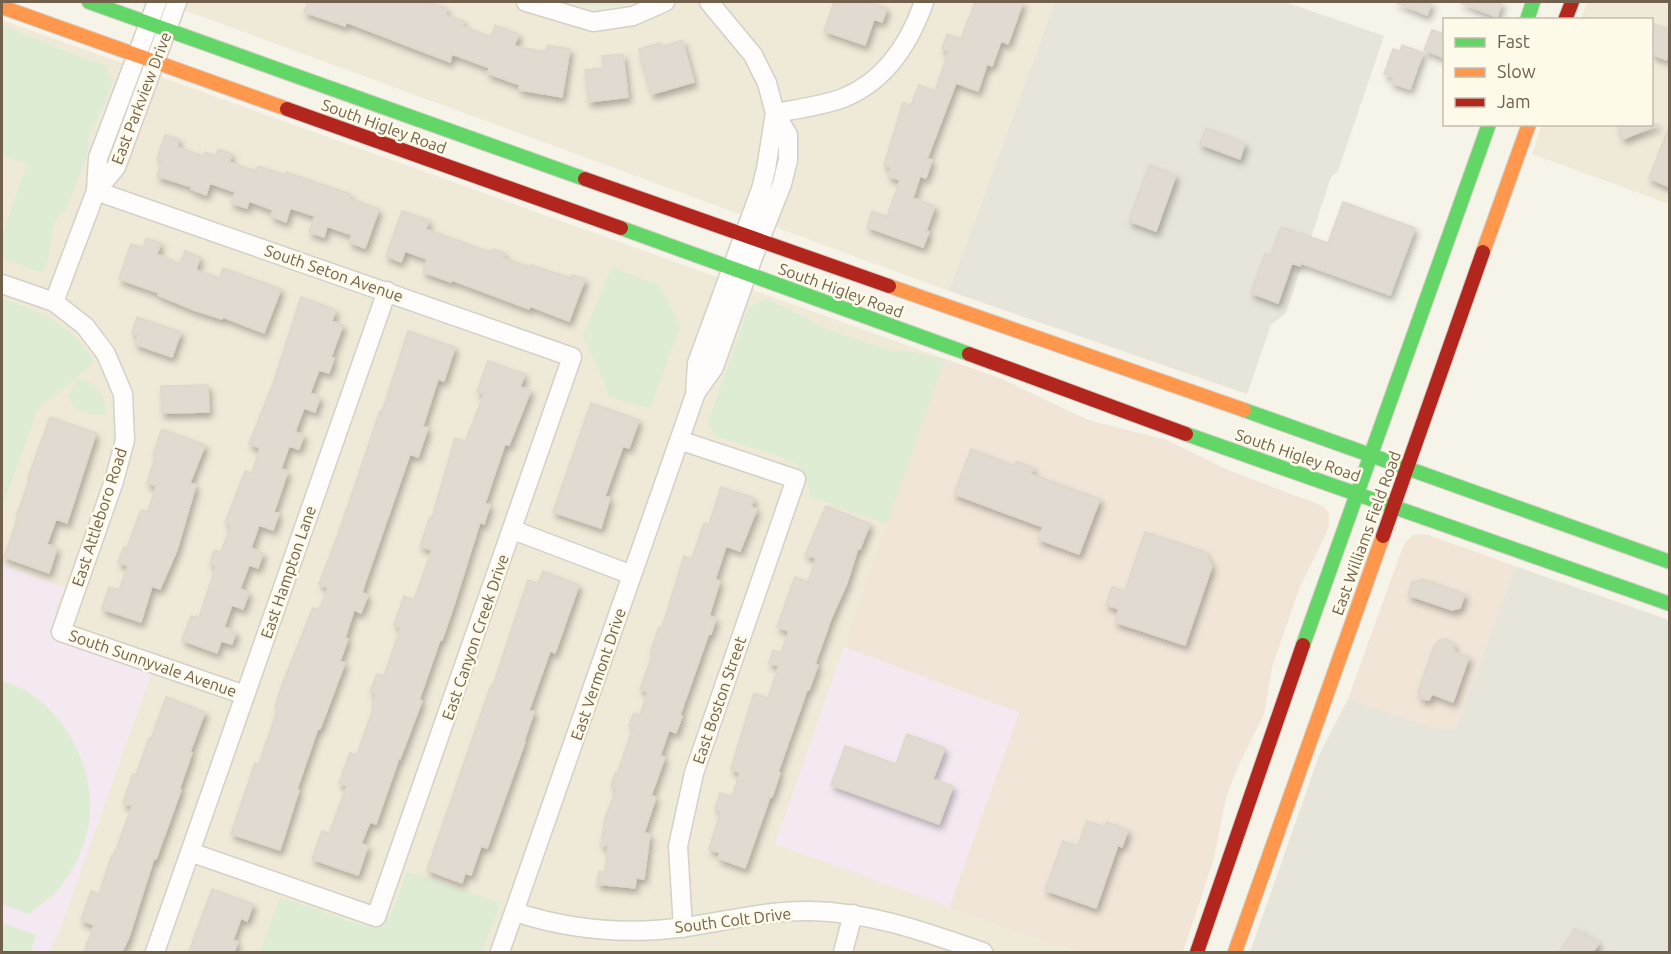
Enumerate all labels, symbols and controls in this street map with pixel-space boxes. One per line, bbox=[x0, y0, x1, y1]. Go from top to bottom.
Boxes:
legend bbox=[1443, 18, 1653, 126]
street label: East Parkview Drive bbox=[107, 29, 175, 167]
text: Fast bbox=[1497, 31, 1530, 51]
text: Slow bbox=[1497, 61, 1536, 81]
text: Jam bbox=[1497, 91, 1531, 111]
street label: South Higley Road bbox=[319, 95, 449, 157]
street label: South Seton Avenue bbox=[262, 241, 406, 305]
street label: South Higley Road bbox=[776, 259, 906, 321]
street label: South Higley Road bbox=[1233, 425, 1363, 485]
street label: East Attleboro Road bbox=[68, 445, 130, 589]
street label: East Williams Field Road bbox=[1328, 449, 1404, 617]
street label: East Hampton Lane bbox=[257, 503, 319, 641]
street label: East Canyon Creek Drive bbox=[438, 552, 512, 722]
street label: East Vermont Drive bbox=[567, 606, 629, 742]
street label: South Sunnyvale Avenue bbox=[67, 626, 239, 700]
street label: East Boston Street bbox=[689, 633, 749, 766]
street label: South Colt Drive bbox=[674, 904, 792, 936]

